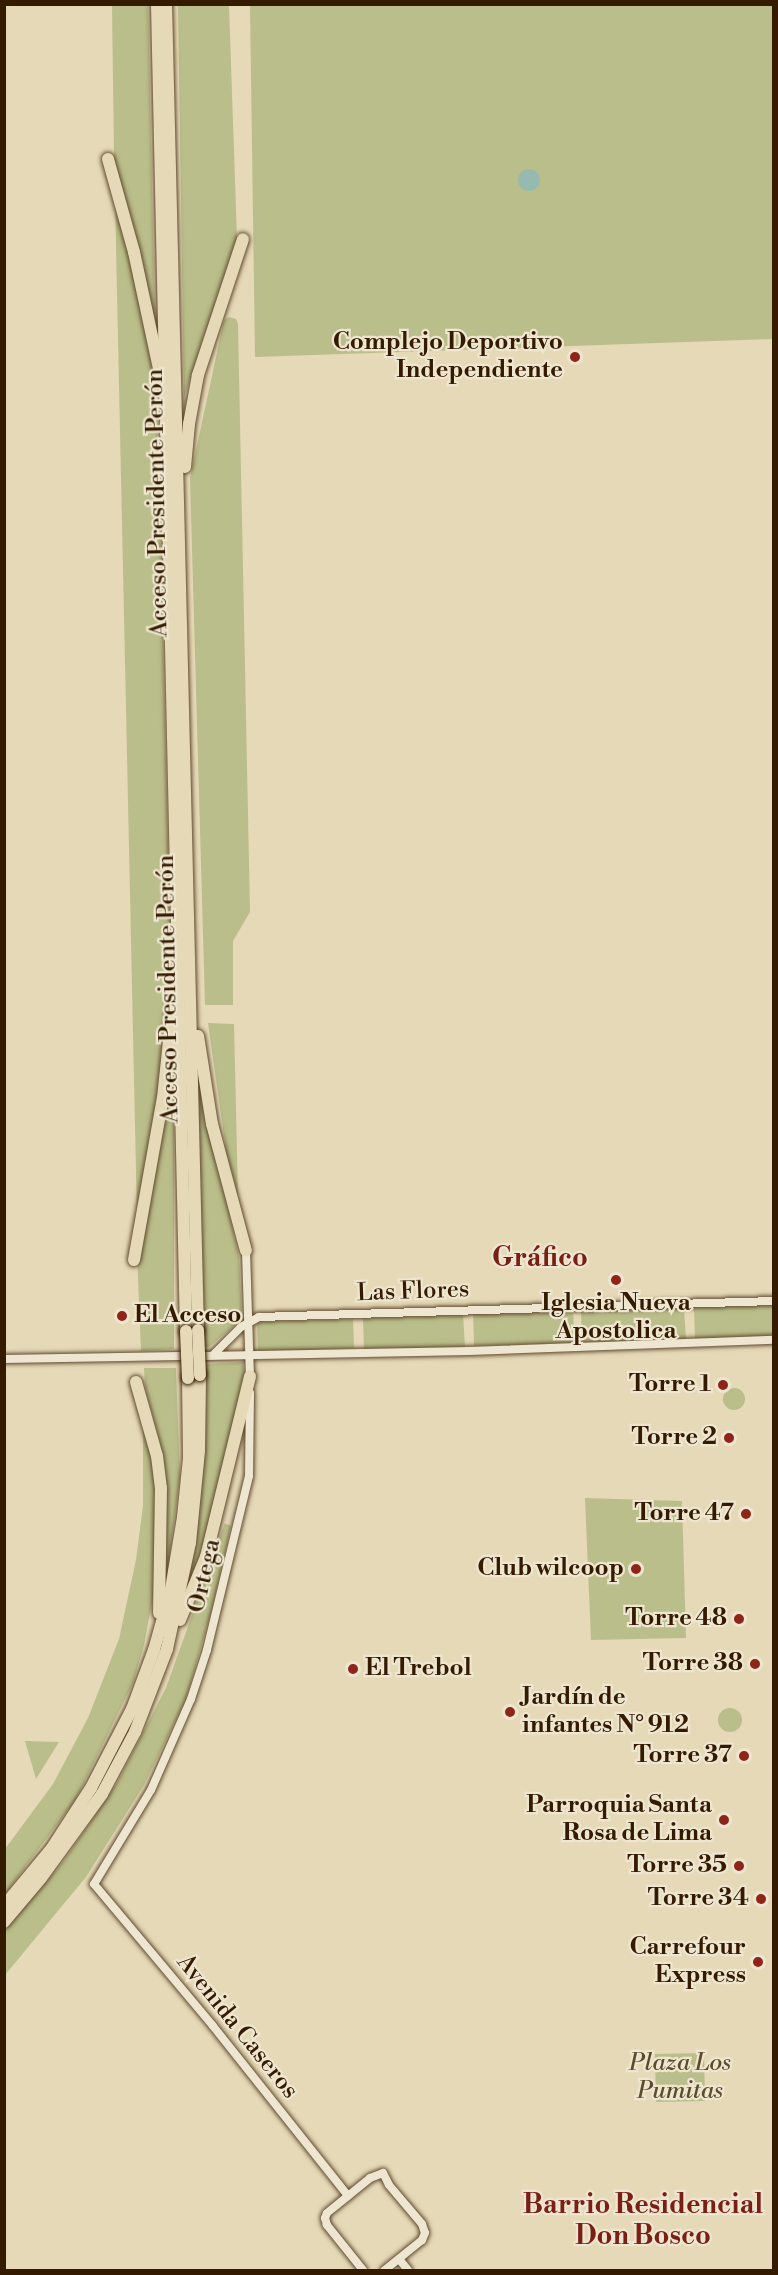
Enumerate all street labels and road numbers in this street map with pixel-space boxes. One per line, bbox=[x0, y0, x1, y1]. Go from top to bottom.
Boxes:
street label: Acceso Presidente Perón bbox=[141, 369, 175, 637]
street label: Acceso Presidente Perón bbox=[152, 855, 186, 1123]
street label: Las Flores bbox=[356, 1276, 470, 1308]
street label: Ortega bbox=[183, 1536, 227, 1616]
street label: Avenida Caseros bbox=[170, 1949, 304, 2105]

